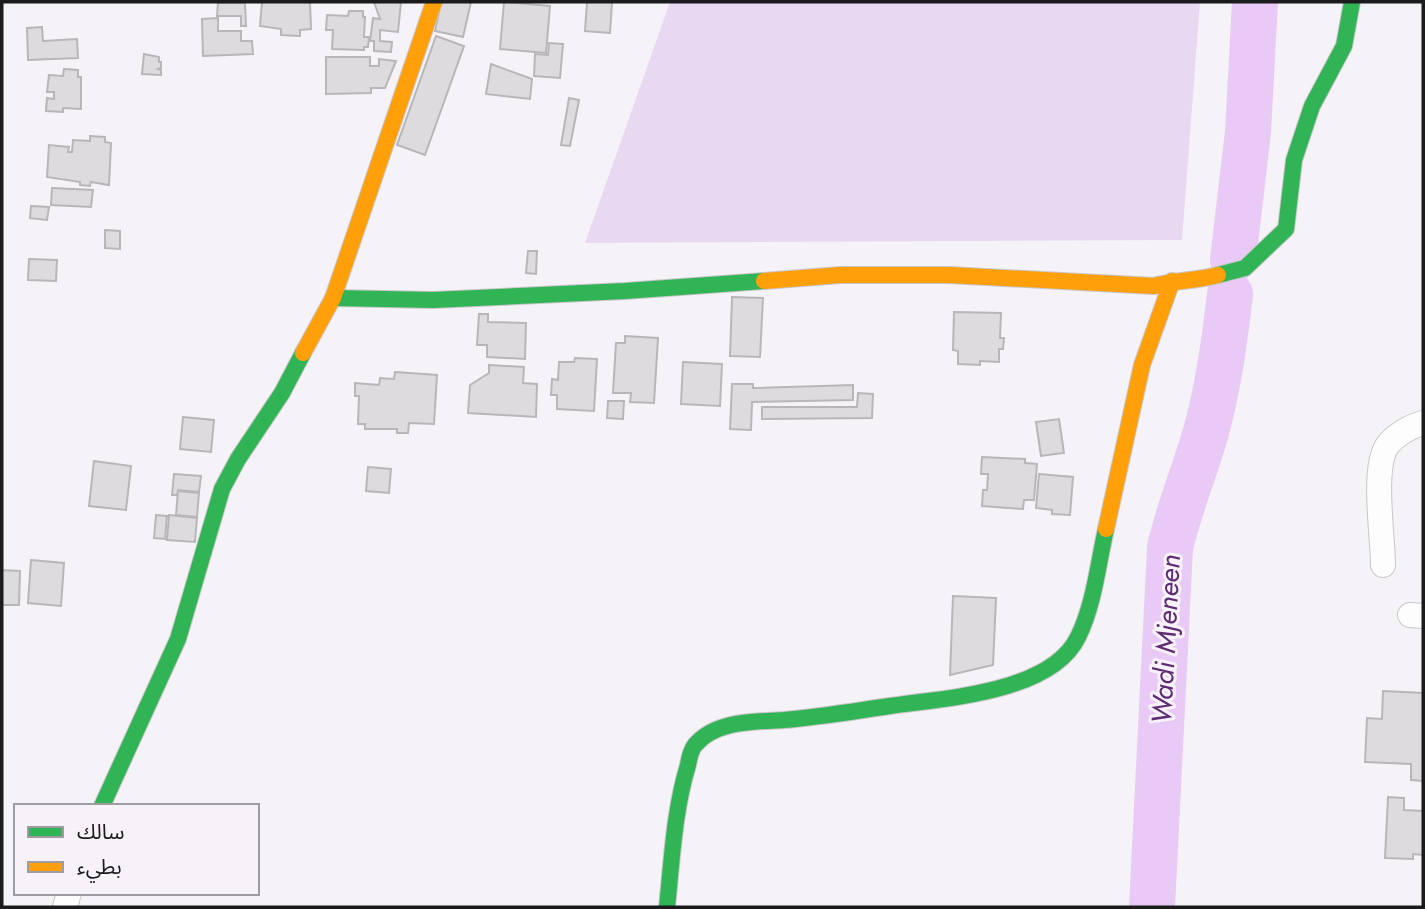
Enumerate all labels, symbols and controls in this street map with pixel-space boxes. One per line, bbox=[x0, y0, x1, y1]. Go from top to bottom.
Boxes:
water label: Wadi Mjeneen bbox=[1141, 553, 1191, 725]
legend bbox=[14, 804, 259, 895]
text: سالك bbox=[77, 817, 124, 847]
text: بطيء bbox=[77, 852, 122, 883]

